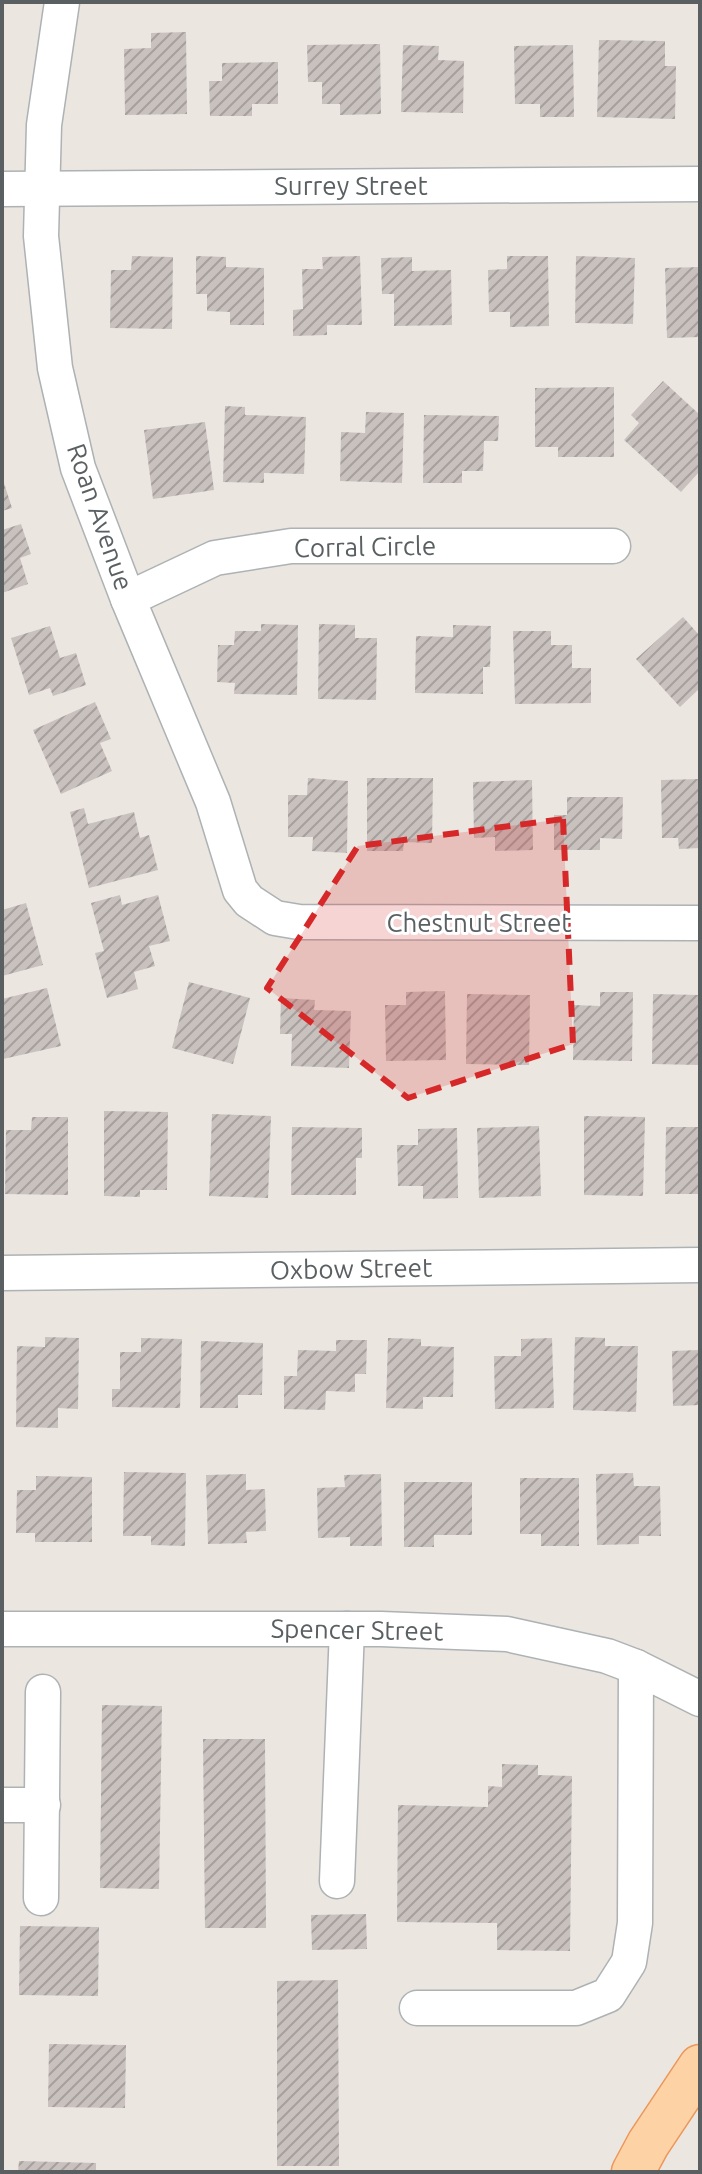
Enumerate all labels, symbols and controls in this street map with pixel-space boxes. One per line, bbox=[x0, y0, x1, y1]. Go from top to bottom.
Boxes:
street label: Surrey Street bbox=[274, 171, 428, 200]
street label: Roan Avenue bbox=[62, 440, 139, 594]
street label: Corral Circle bbox=[294, 531, 436, 562]
street label: Chestnut Street bbox=[386, 908, 572, 937]
street label: Oxbow Street bbox=[270, 1253, 432, 1284]
street label: Spencer Street bbox=[270, 1613, 444, 1646]

